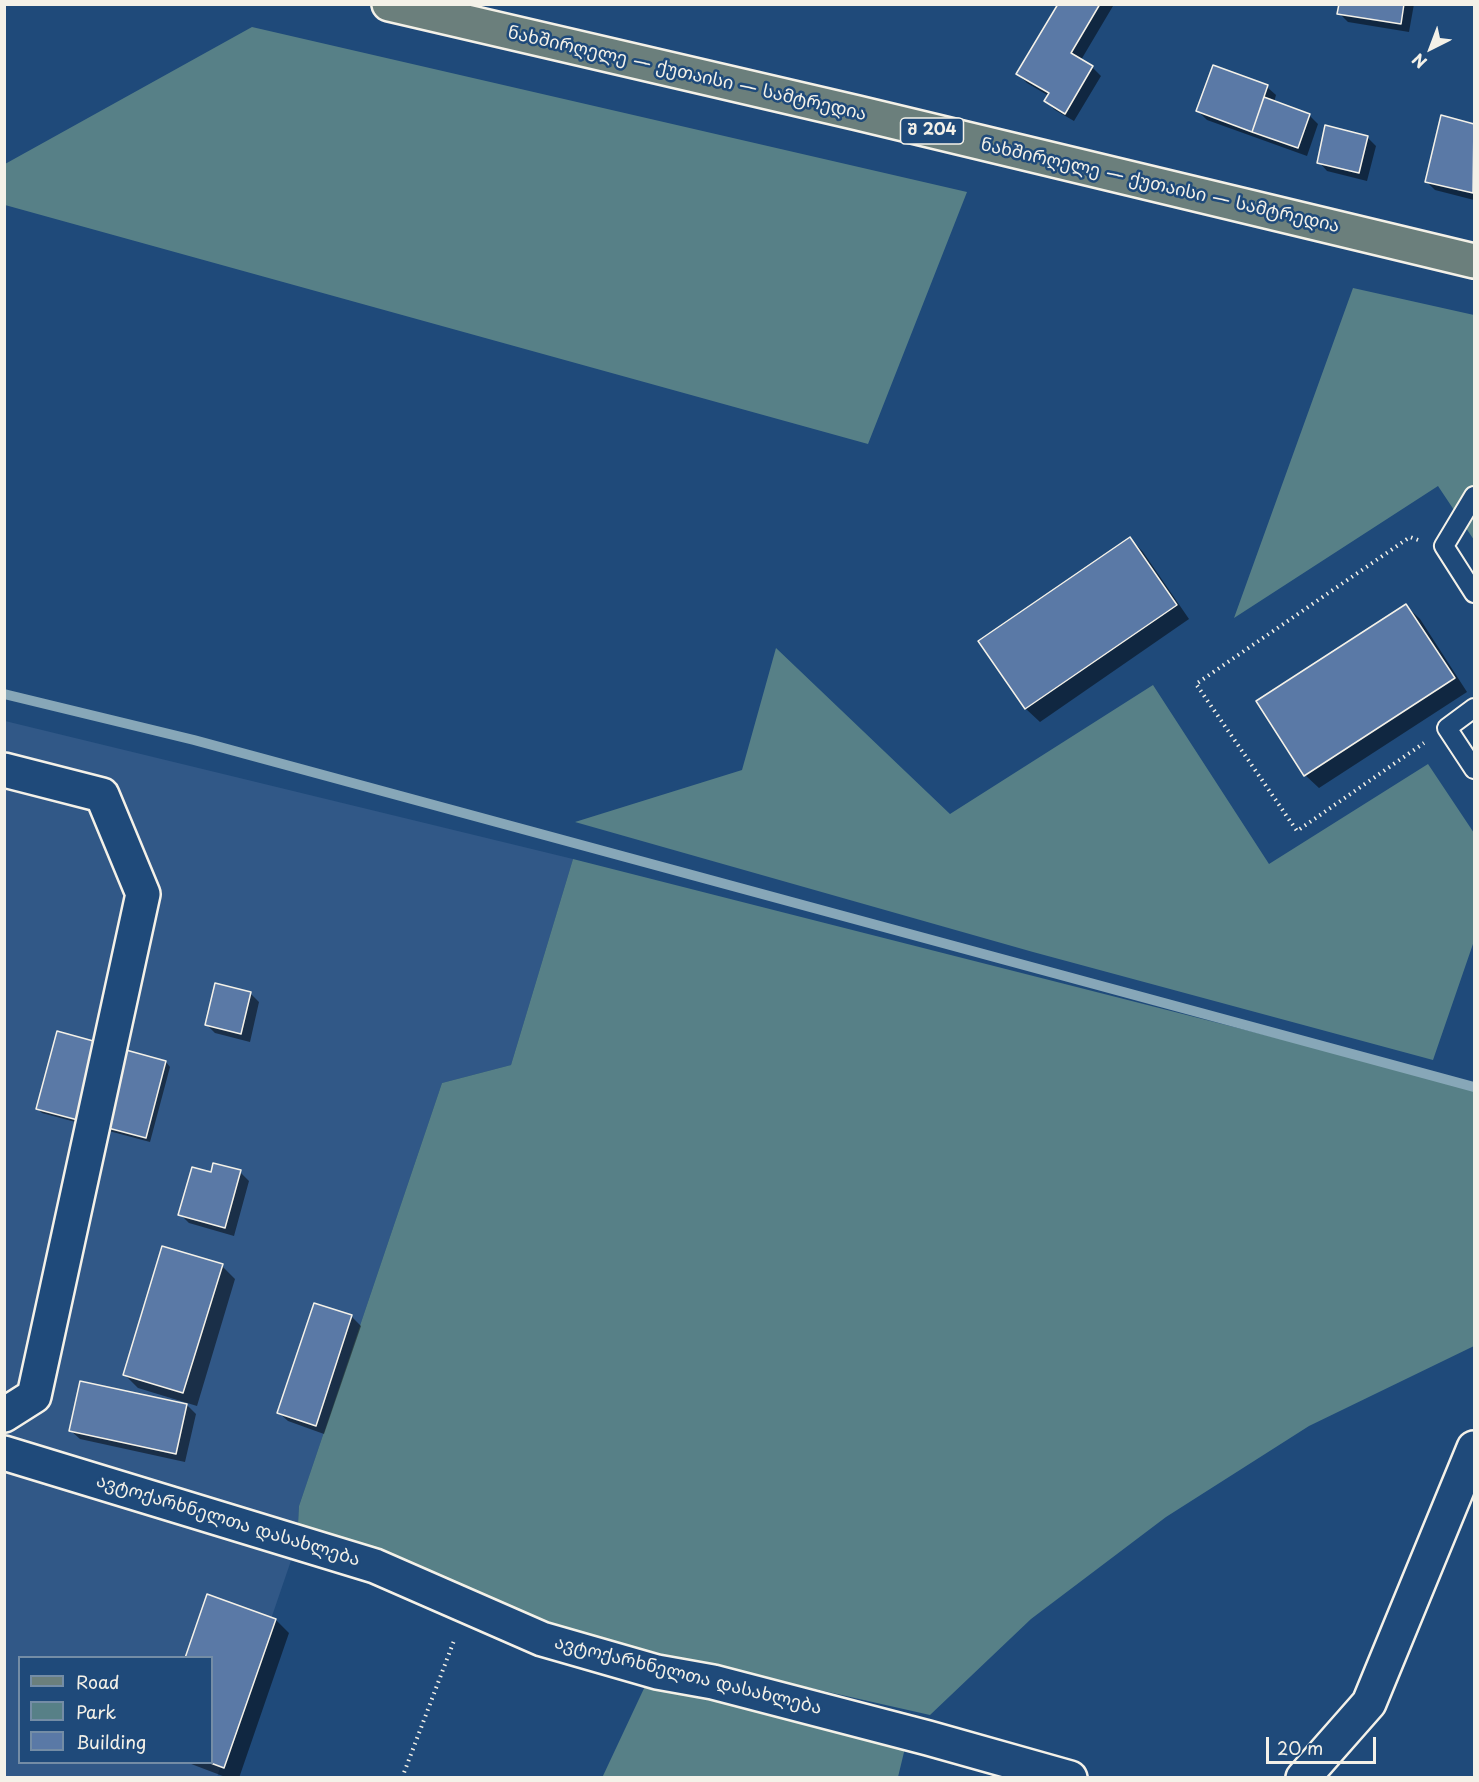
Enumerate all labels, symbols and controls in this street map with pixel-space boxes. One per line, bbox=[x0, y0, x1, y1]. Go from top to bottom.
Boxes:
north arrow bbox=[1401, 18, 1461, 78]
street label: ნახშირღელე — ქუთაისი — სამტრედია bbox=[506, 22, 868, 126]
text: N bbox=[1406, 48, 1432, 75]
road number: შ 204 bbox=[900, 118, 964, 144]
street label: ნახშირღელე — ქუთაისი — სამტრედია bbox=[979, 134, 1341, 238]
street label: ავტოქარხნელთა დასახლება bbox=[94, 1471, 362, 1571]
street label: ავტოქარხნელთა დასახლება bbox=[552, 1632, 824, 1720]
legend bbox=[18, 1656, 213, 1764]
text: Road bbox=[76, 1668, 120, 1695]
text: Park bbox=[76, 1698, 116, 1725]
scale bar bbox=[1269, 1725, 1378, 1763]
text: Building bbox=[76, 1728, 146, 1755]
text: 20 m bbox=[1277, 1734, 1323, 1761]

